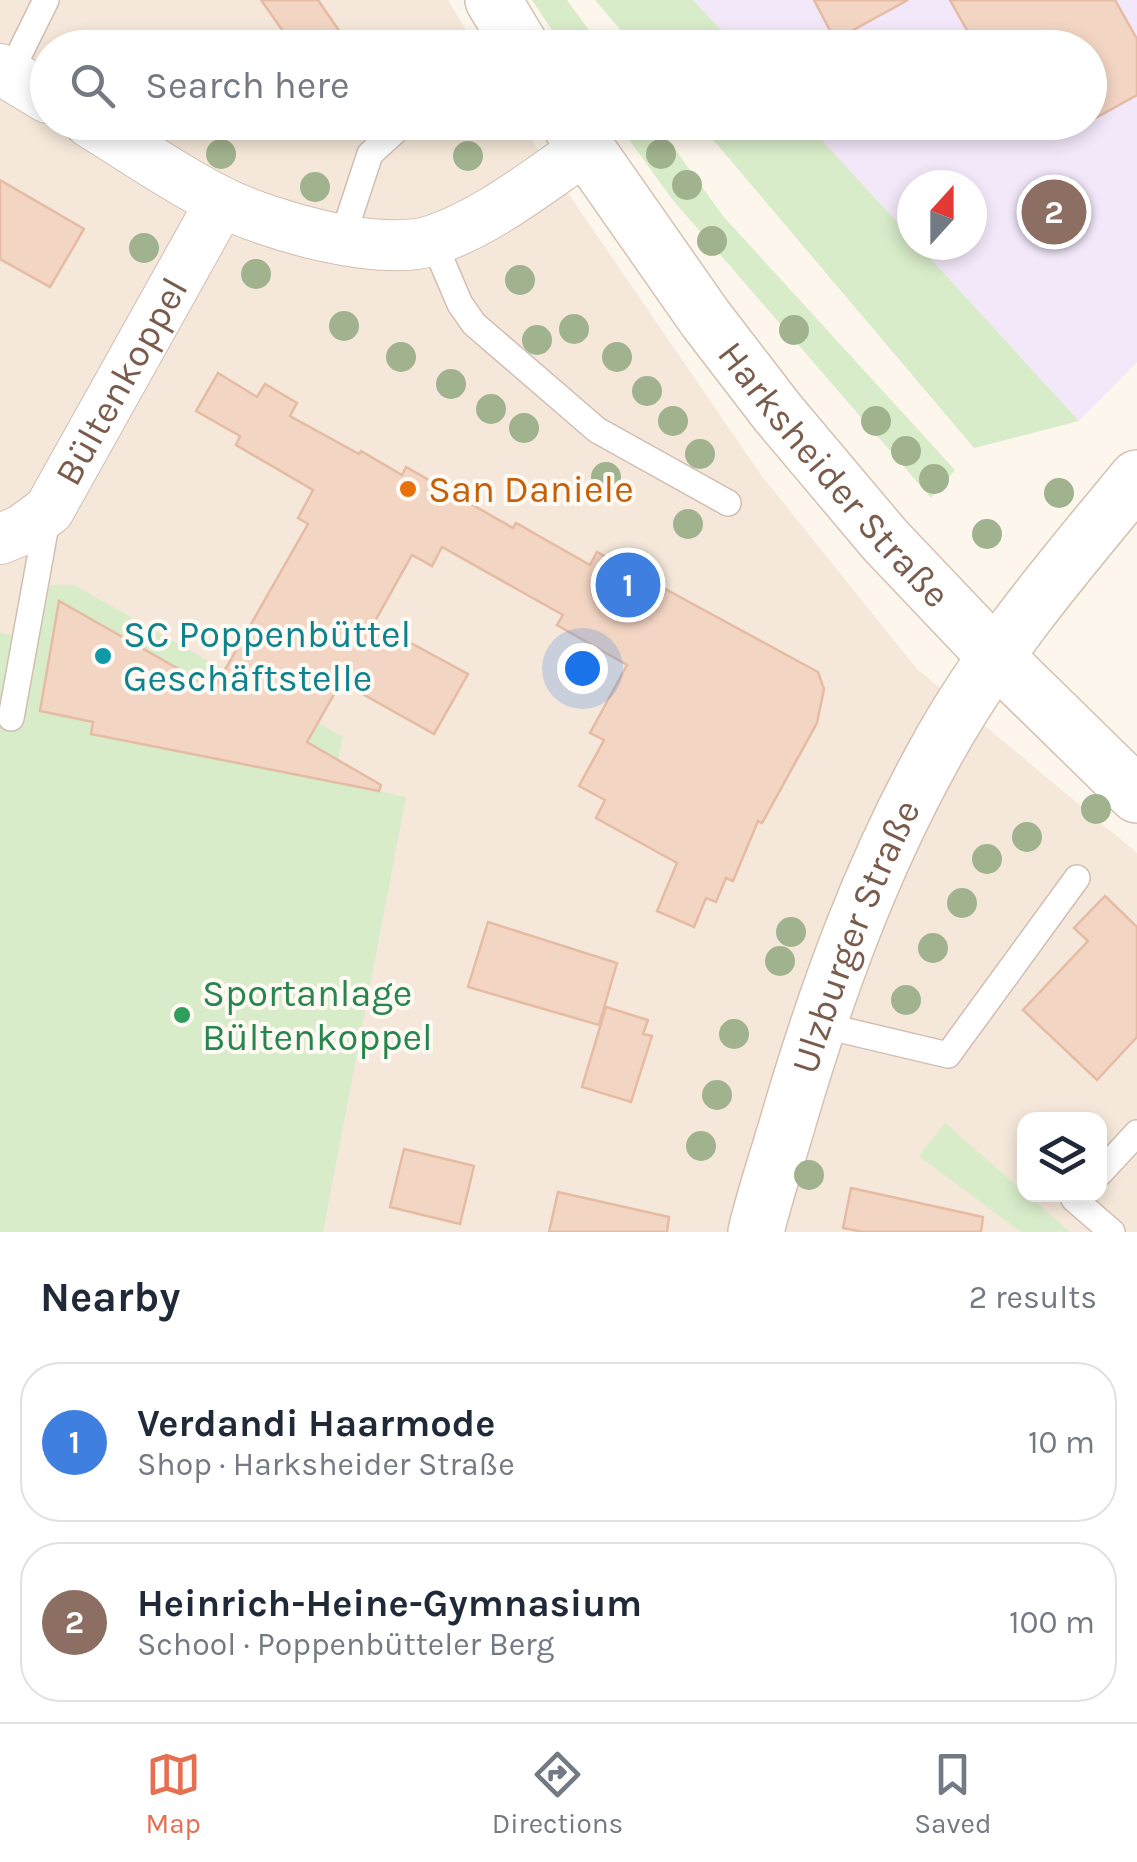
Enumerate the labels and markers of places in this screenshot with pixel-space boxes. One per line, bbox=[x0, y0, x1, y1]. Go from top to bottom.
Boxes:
pin: 2 bbox=[1022, 174, 1086, 250]
place label: San Daniele bbox=[428, 467, 634, 512]
marker: San Daniele bbox=[397, 478, 419, 500]
pin: 1 bbox=[596, 548, 660, 622]
place label: SC Poppenbüttel Geschäftstelle bbox=[123, 612, 411, 701]
marker: SC Poppenbüttel Geschäftstelle bbox=[92, 645, 114, 667]
place label: Sportanlage Bültenkoppel bbox=[202, 971, 433, 1060]
marker: Sportanlage Bültenkoppel bbox=[171, 1004, 193, 1026]

